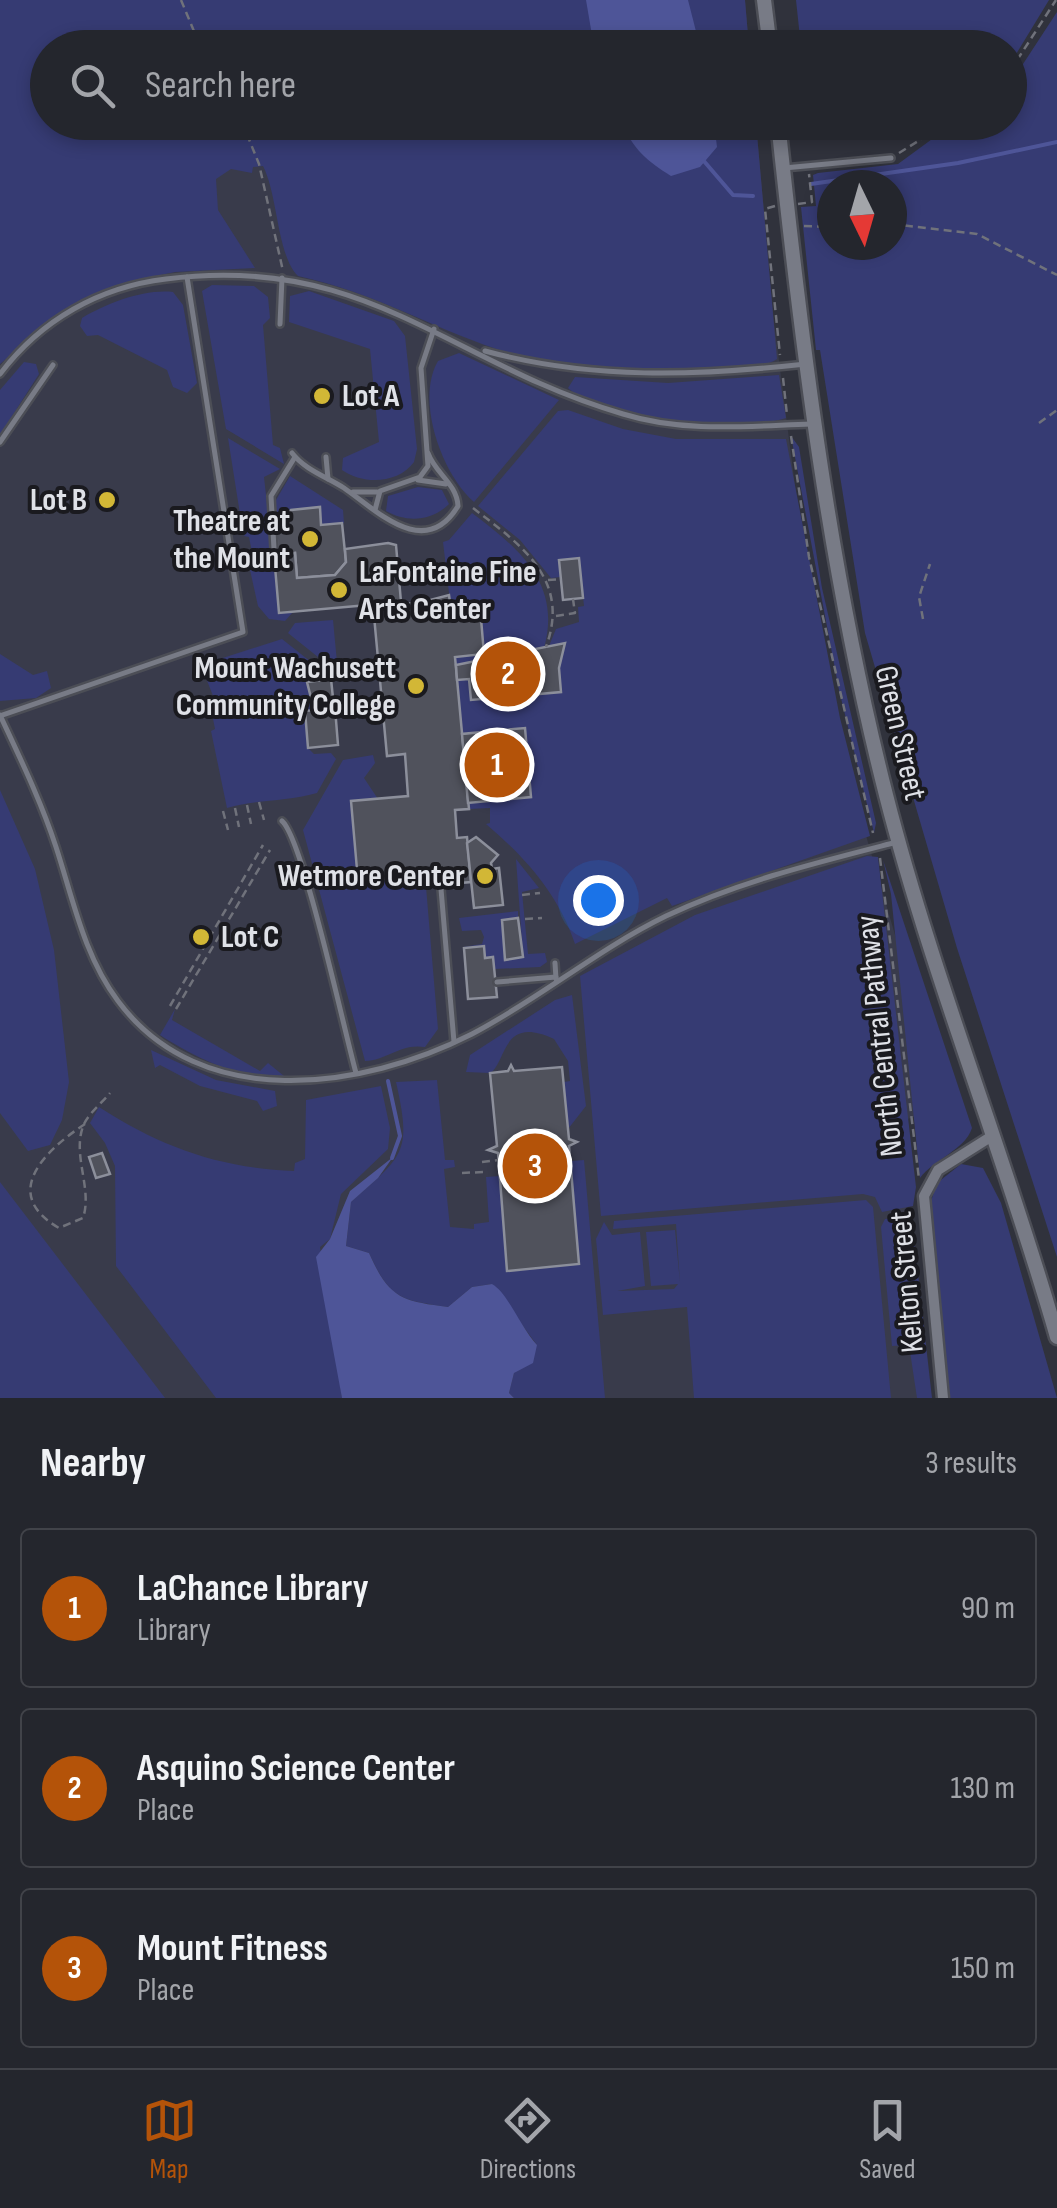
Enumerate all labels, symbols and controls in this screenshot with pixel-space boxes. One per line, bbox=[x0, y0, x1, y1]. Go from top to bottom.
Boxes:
search box bbox=[30, 30, 1027, 140]
icon: search bbox=[65, 58, 120, 113]
text: Search here bbox=[145, 63, 296, 108]
north arrow bbox=[817, 170, 907, 260]
place label: Lot A bbox=[342, 377, 400, 416]
marker: Lot A bbox=[311, 385, 333, 407]
place label: Lot B bbox=[30, 481, 87, 520]
marker: Lot B bbox=[96, 489, 118, 511]
place label: Theatre at the Mount bbox=[173, 502, 290, 578]
marker: Theatre at the Mount bbox=[299, 528, 321, 550]
place label: LaFontaine Fine Arts Center bbox=[358, 553, 537, 629]
marker: LaFontaine Fine Arts Center bbox=[328, 579, 350, 601]
pin: 2 bbox=[476, 636, 540, 712]
place label: Mount Wachusett Community College bbox=[176, 649, 396, 725]
street label: Green Street bbox=[866, 662, 934, 804]
marker: Mount Wachusett Community College bbox=[405, 675, 427, 697]
pin: 1 bbox=[464, 728, 530, 802]
place label: Wetmore Center bbox=[278, 857, 465, 896]
marker: Wetmore Center bbox=[474, 865, 496, 887]
your location bbox=[573, 875, 624, 926]
street label: North Central Pathway bbox=[848, 913, 912, 1159]
place label: Lot C bbox=[221, 918, 279, 957]
marker: Lot C bbox=[190, 926, 212, 948]
pin: 3 bbox=[502, 1128, 568, 1204]
street label: Kelton Street bbox=[881, 1210, 933, 1354]
text: Nearby bbox=[40, 1438, 146, 1489]
text: 3 results bbox=[925, 1444, 1017, 1483]
text: LaChance Library bbox=[137, 1566, 369, 1611]
text: 1 bbox=[68, 1589, 81, 1628]
text: 90 m bbox=[961, 1589, 1015, 1628]
text: Library bbox=[137, 1611, 211, 1650]
text: Asquino Science Center bbox=[137, 1746, 455, 1791]
text: 2 bbox=[67, 1769, 82, 1808]
text: 130 m bbox=[950, 1769, 1015, 1808]
text: Place bbox=[137, 1791, 194, 1830]
text: Mount Fitness bbox=[137, 1926, 328, 1971]
text: 3 bbox=[67, 1949, 82, 1988]
text: 150 m bbox=[951, 1949, 1015, 1988]
text: Place bbox=[137, 1971, 194, 2010]
tab: Map bbox=[142, 2093, 197, 2186]
tab: Directions bbox=[480, 2093, 576, 2186]
tab: Saved bbox=[859, 2093, 915, 2186]

